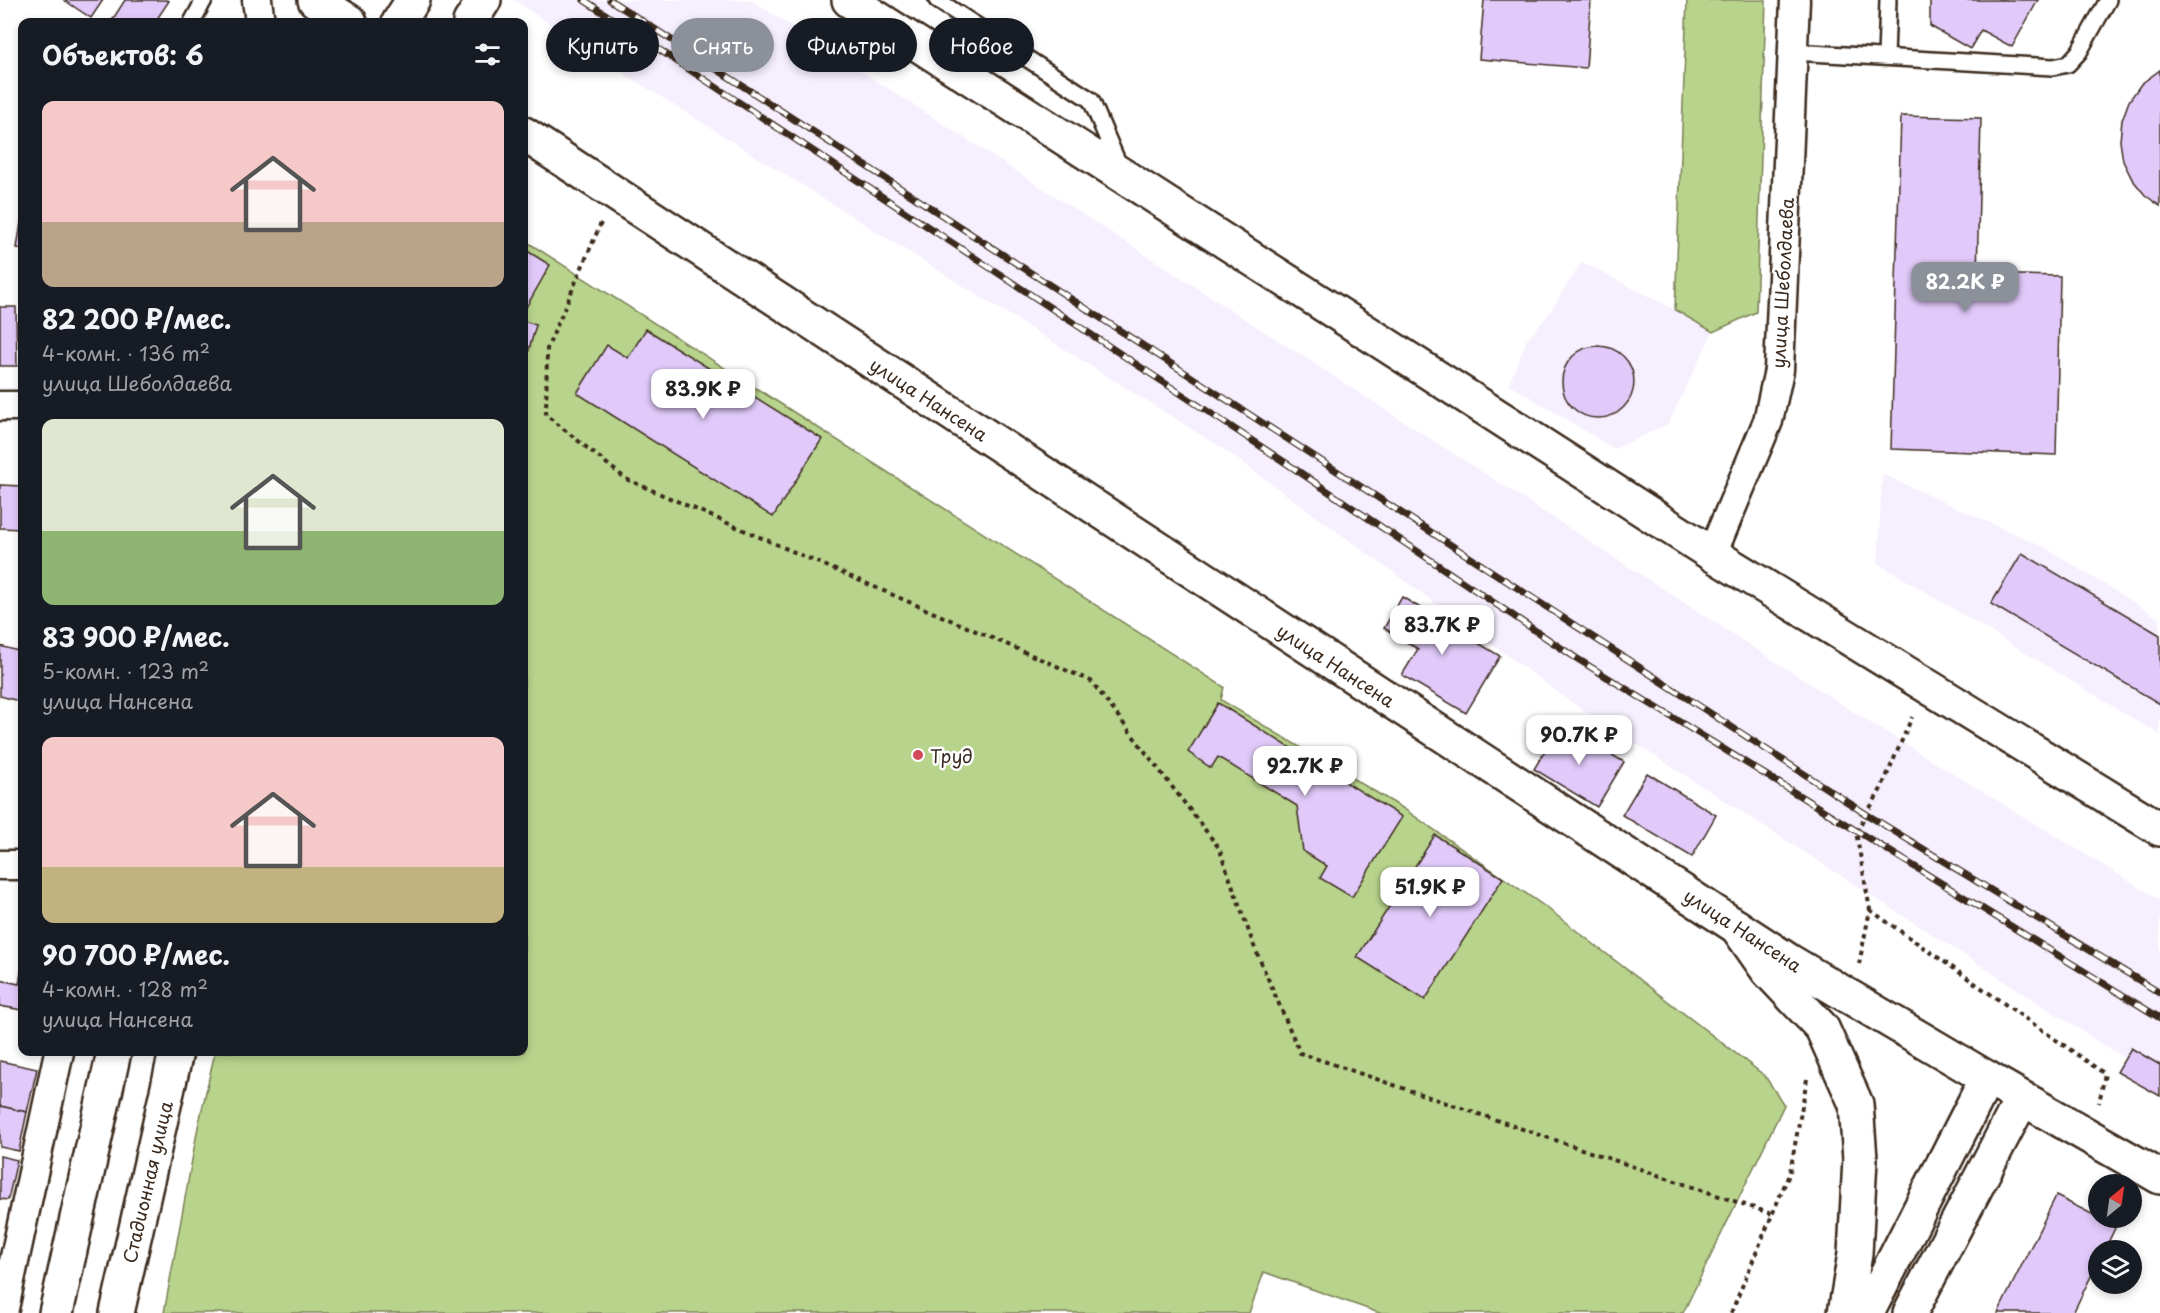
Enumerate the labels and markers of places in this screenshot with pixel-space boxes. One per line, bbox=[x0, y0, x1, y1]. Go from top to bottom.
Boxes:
pin: 82.2K ₽ bbox=[1910, 262, 2020, 313]
pin: 83.9K ₽ bbox=[648, 369, 758, 420]
pin: 83.7K ₽ bbox=[1387, 605, 1497, 656]
pin: 90.7K ₽ bbox=[1524, 715, 1634, 766]
place label: Труд bbox=[930, 742, 973, 769]
pin: 92.7K ₽ bbox=[1250, 746, 1360, 797]
marker: Труд bbox=[911, 748, 925, 762]
pin: 51.9K ₽ bbox=[1375, 867, 1485, 918]

